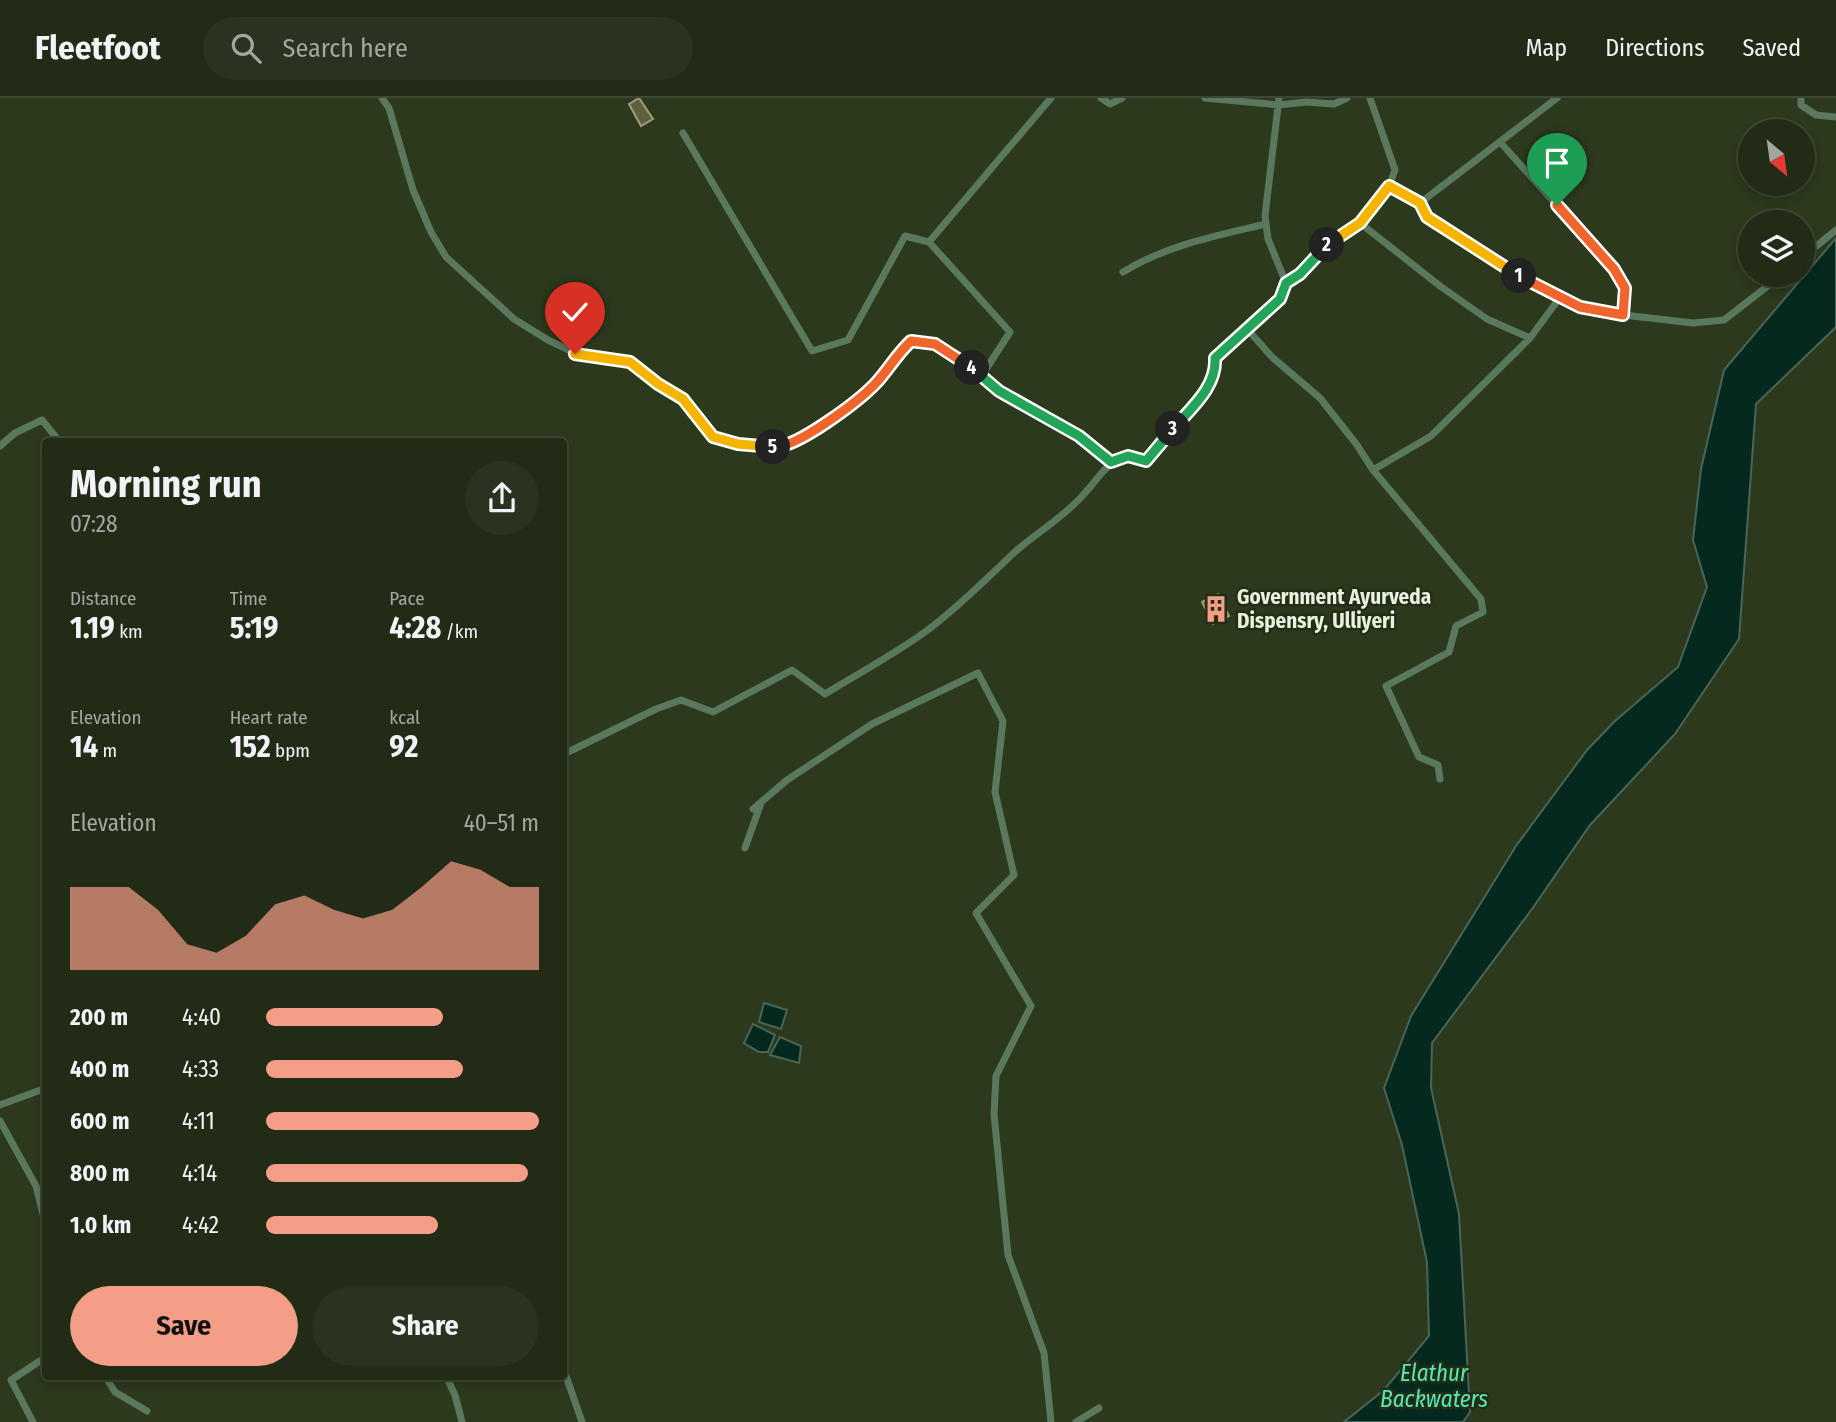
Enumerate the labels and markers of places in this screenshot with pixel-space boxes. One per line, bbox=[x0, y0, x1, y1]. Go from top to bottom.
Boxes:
pin bbox=[1527, 133, 1587, 205]
pin: 2 bbox=[1310, 228, 1344, 262]
pin: 1 bbox=[1502, 258, 1536, 294]
pin bbox=[545, 282, 605, 354]
pin: 4 bbox=[954, 350, 990, 386]
pin: 3 bbox=[1156, 412, 1190, 446]
pin: 5 bbox=[756, 430, 790, 464]
place label: Government Ayurveda Dispensry, Ulliyeri bbox=[1237, 584, 1431, 634]
building icon: Government Ayurveda Dispensry, Ulliyeri bbox=[1201, 594, 1231, 624]

